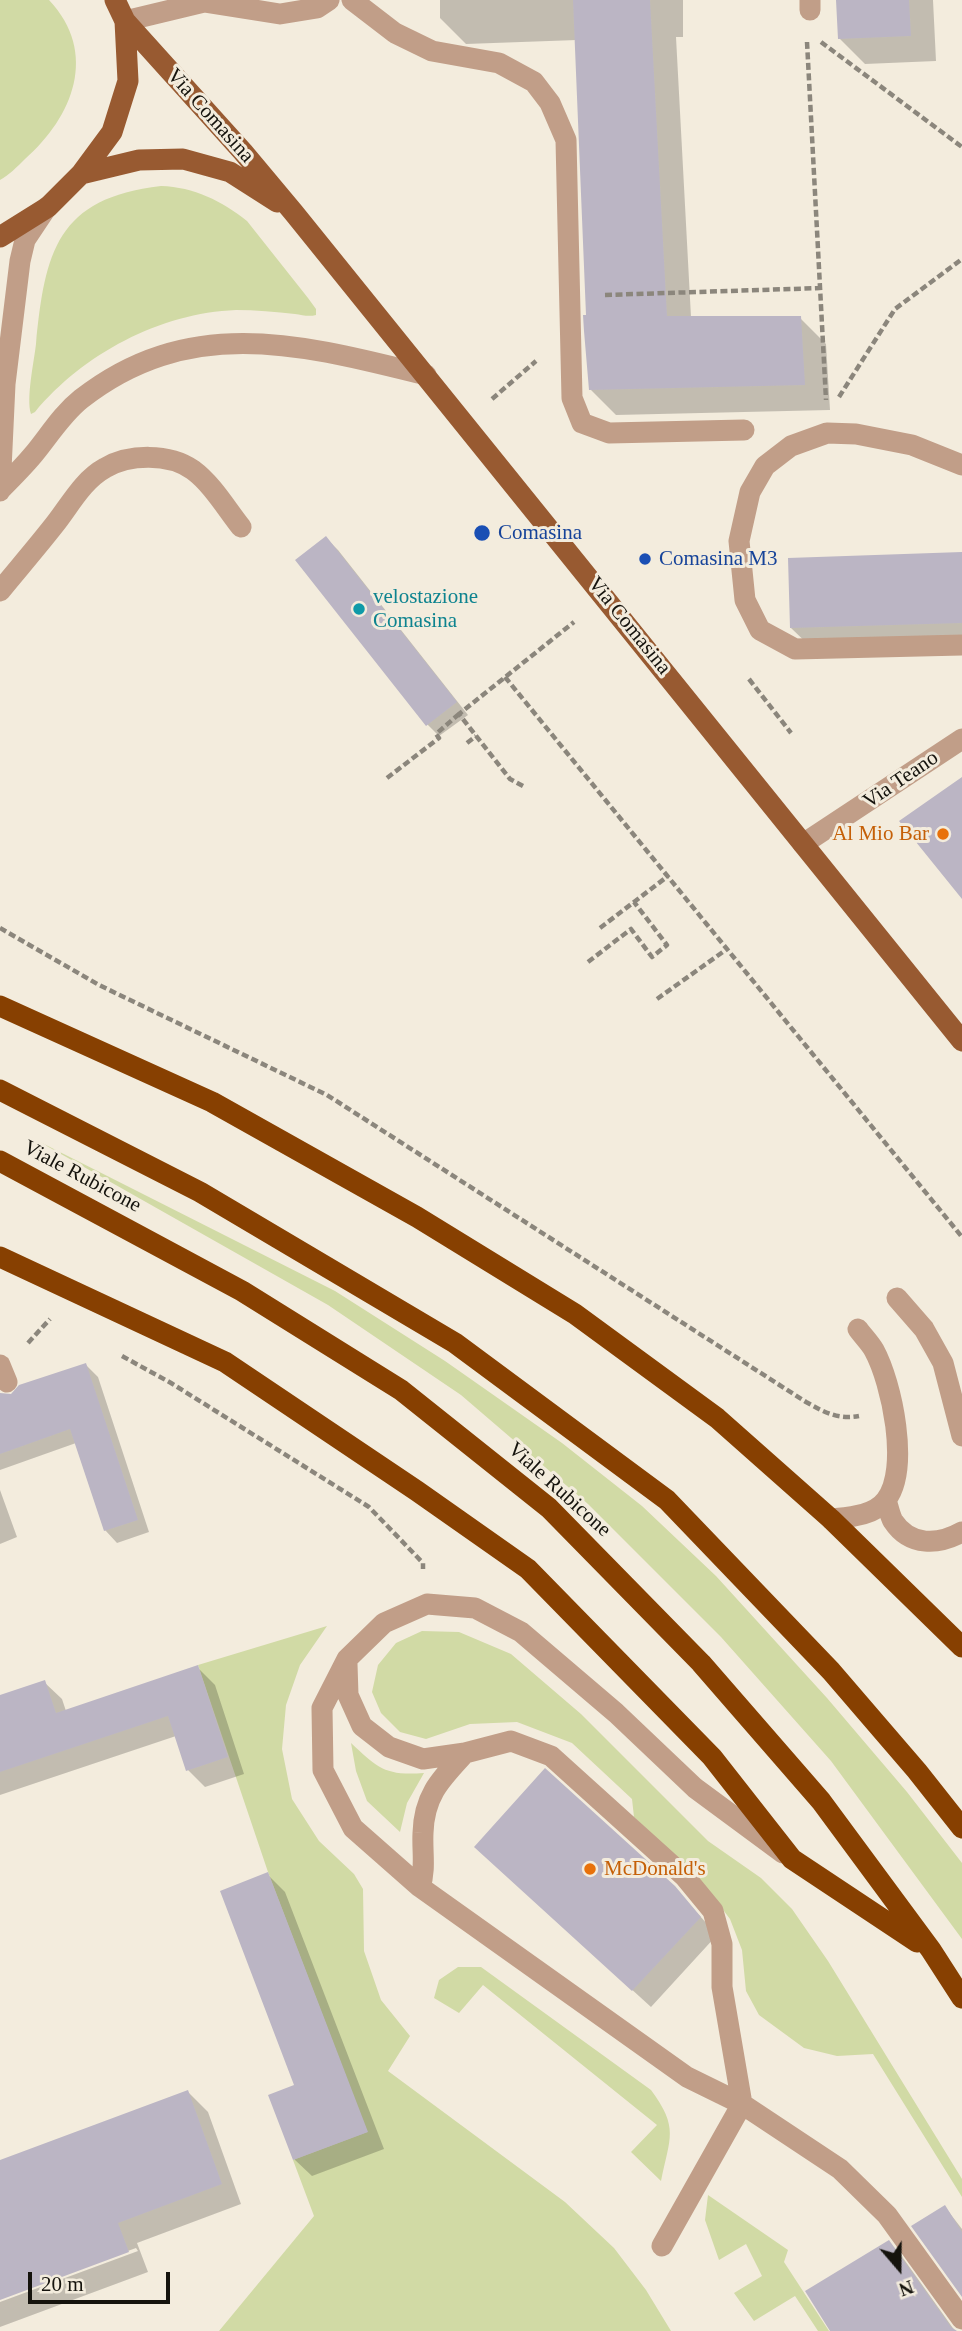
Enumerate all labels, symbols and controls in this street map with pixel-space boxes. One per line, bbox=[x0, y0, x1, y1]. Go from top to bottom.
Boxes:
street label: Via Comasina bbox=[161, 64, 259, 168]
place label: Comasina bbox=[498, 520, 582, 546]
marker: Comasina bbox=[472, 523, 492, 543]
place label: Comasina M3 bbox=[659, 546, 777, 572]
marker: Comasina M3 bbox=[637, 551, 653, 567]
street label: Via Comasina bbox=[582, 572, 676, 680]
place label: velostazione Comasina bbox=[373, 584, 478, 634]
marker: velostazione Comasina bbox=[351, 601, 367, 617]
street label: Via Teano bbox=[859, 746, 943, 814]
place label: Al Mio Bar bbox=[832, 821, 929, 847]
marker: Al Mio Bar bbox=[935, 826, 951, 842]
street label: Viale Rubicone bbox=[19, 1135, 145, 1219]
street label: Viale Rubicone bbox=[502, 1437, 616, 1543]
place label: McDonald's bbox=[604, 1856, 706, 1882]
marker: McDonald's bbox=[582, 1861, 598, 1877]
north arrow bbox=[864, 2233, 934, 2303]
scale bar bbox=[32, 2258, 173, 2302]
text: 20 m bbox=[41, 2272, 84, 2296]
text: N bbox=[896, 2276, 916, 2300]

